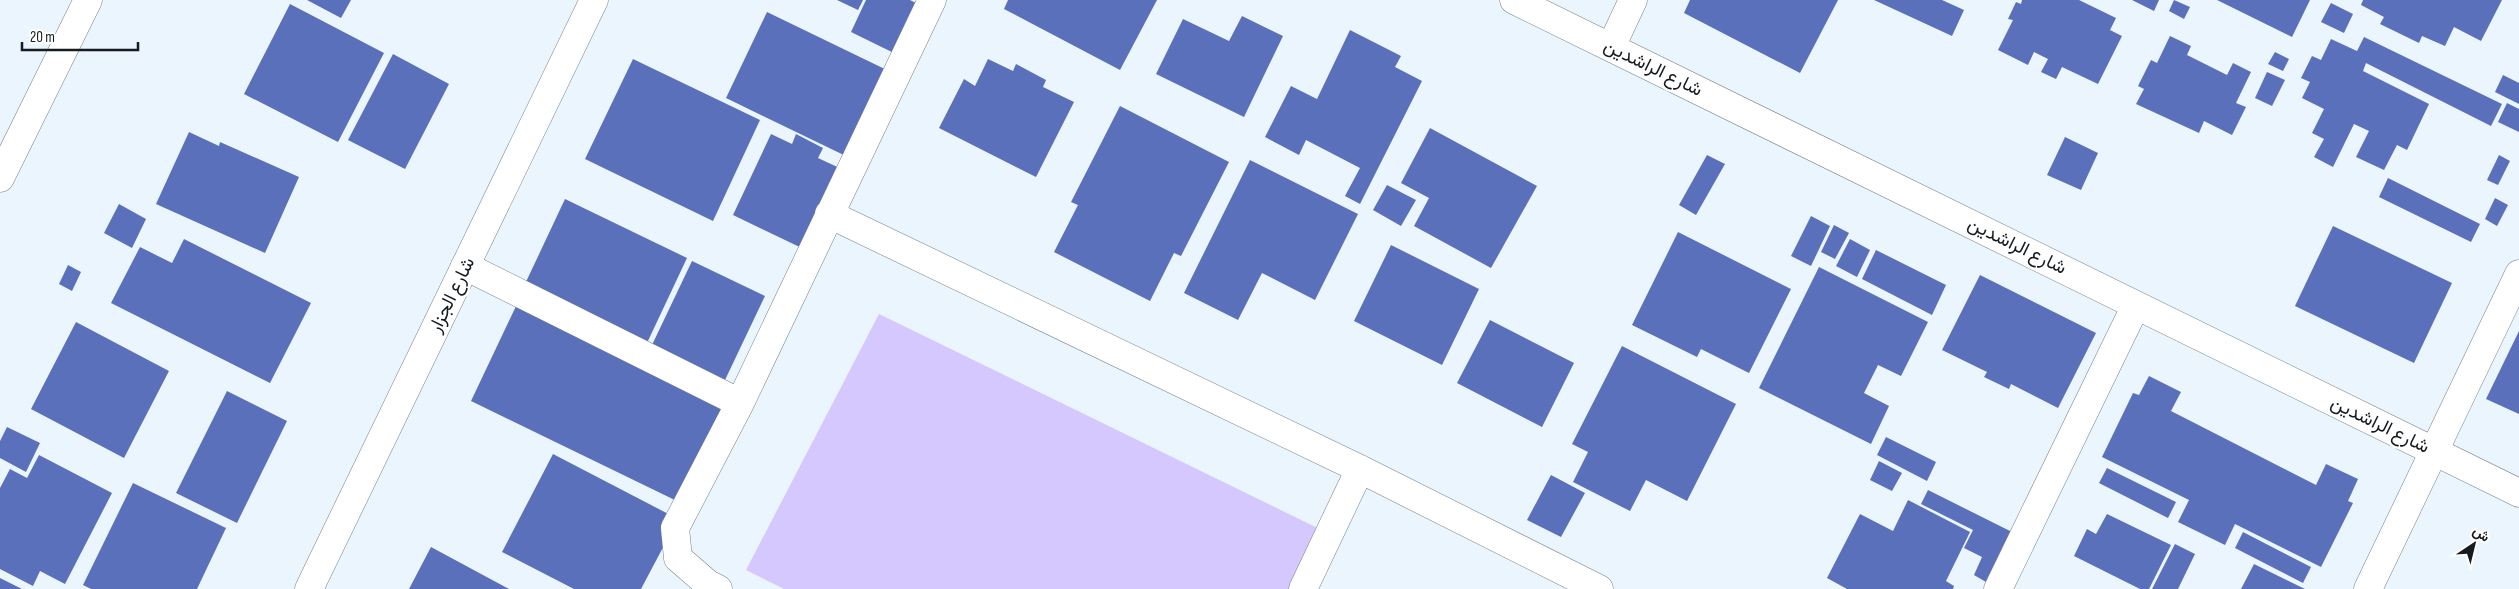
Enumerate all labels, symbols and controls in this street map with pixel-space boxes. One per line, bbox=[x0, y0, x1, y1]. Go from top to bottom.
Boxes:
scale bar bbox=[22, 20, 139, 52]
text: 20 m bbox=[30, 28, 55, 47]
street label: شارع الراشدين bbox=[1600, 34, 1706, 102]
street label: شارع الراشدين bbox=[1964, 212, 2070, 280]
street label: شارع الجزار bbox=[423, 254, 480, 337]
street label: شارع الراشدين bbox=[2327, 391, 2433, 459]
north arrow bbox=[2449, 519, 2499, 569]
text: ش bbox=[2469, 522, 2493, 546]

